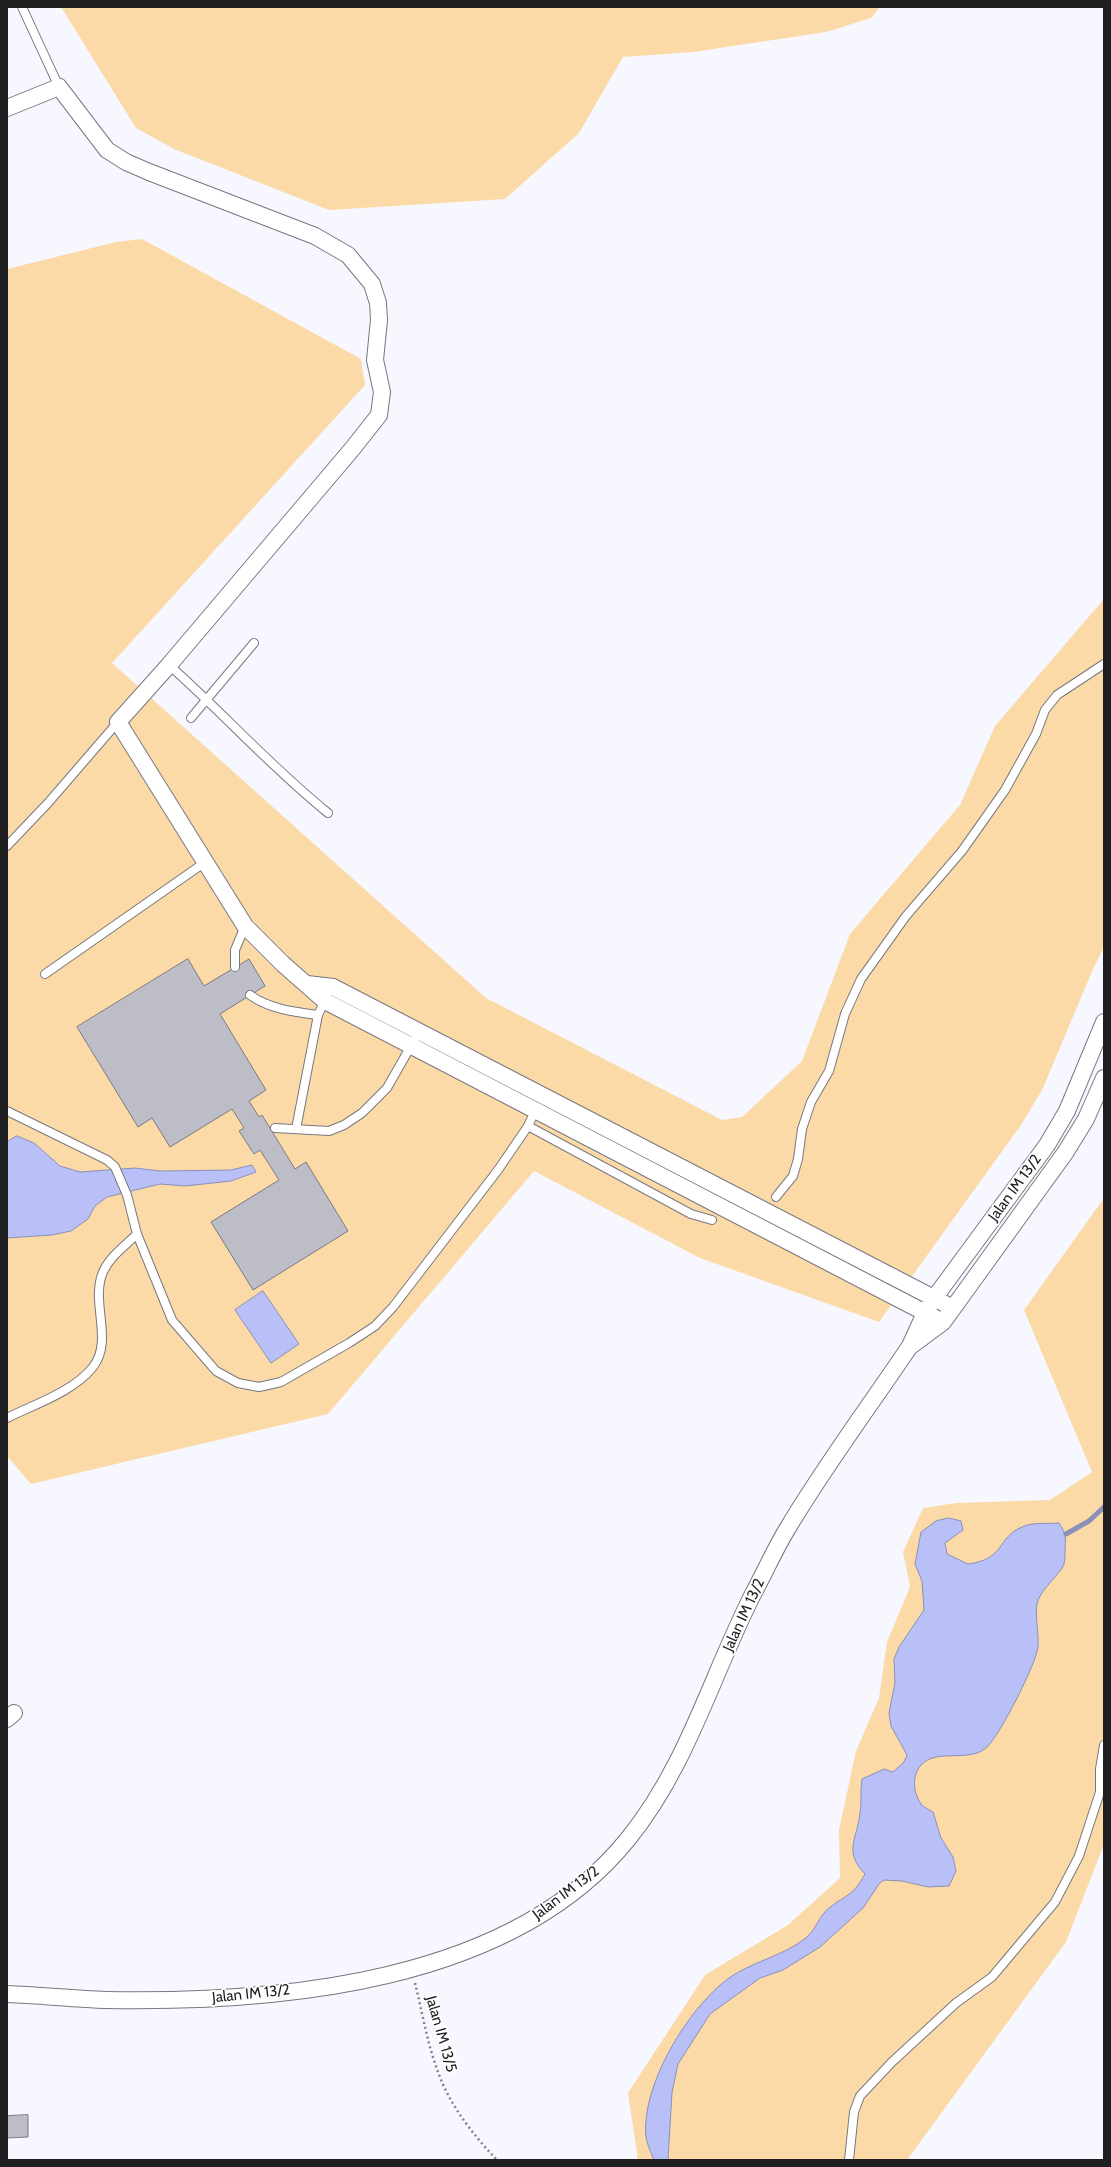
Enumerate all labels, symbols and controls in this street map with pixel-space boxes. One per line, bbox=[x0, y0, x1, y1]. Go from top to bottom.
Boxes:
street label: Jalan IM 13/2 bbox=[985, 1151, 1045, 1225]
street label: Jalan IM 13/2 bbox=[719, 1576, 769, 1654]
street label: Jalan IM 13/2 bbox=[529, 1862, 603, 1924]
street label: Jalan IM 13/2 bbox=[211, 1981, 291, 2007]
street label: Jalan IM 13/5 bbox=[422, 1994, 460, 2074]

